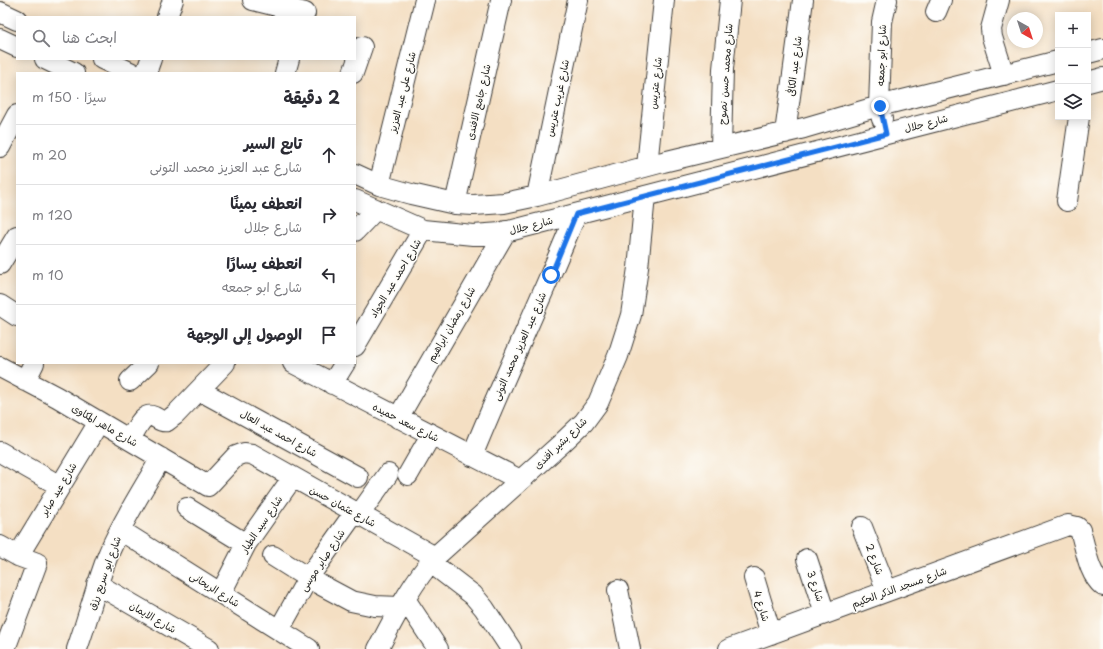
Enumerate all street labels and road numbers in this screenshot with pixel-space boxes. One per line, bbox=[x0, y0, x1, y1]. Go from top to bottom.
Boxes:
street label: شارع محمد حسن نصوح bbox=[713, 23, 737, 125]
street label: شارع ابو جمعه bbox=[872, 24, 890, 86]
street label: شارع عبد الكافى bbox=[782, 34, 806, 97]
street label: شارع على عبد العزيز bbox=[384, 50, 420, 135]
street label: شارع عتريس bbox=[644, 56, 666, 110]
street label: شارع غريب عتريس bbox=[541, 58, 573, 138]
street label: شارع جامع الافندى bbox=[461, 62, 496, 142]
street label: شارع جلال bbox=[902, 110, 950, 136]
street label: شارع جلال bbox=[507, 212, 555, 238]
street label: شارع احمد عبد الجواد bbox=[365, 235, 425, 321]
street label: شارع رمضان ابراهيم bbox=[423, 283, 479, 365]
street label: شارع عبد العزيز محمد التونى bbox=[488, 289, 550, 403]
street label: شارع سعد حميده bbox=[370, 398, 442, 446]
street label: شارع ماهر المكاوى bbox=[69, 400, 141, 450]
street label: شارع احمد عبد العال bbox=[238, 405, 321, 461]
street label: شارع بشير افندى bbox=[530, 413, 590, 473]
street label: شارع عيد صابر bbox=[35, 459, 80, 520]
street label: شارع عثمان حسن bbox=[307, 481, 379, 531]
street label: شارع سيد الطيار bbox=[235, 492, 286, 557]
street label: شارع صابر موسى bbox=[295, 526, 349, 594]
street label: شارع ابو سريع رزق bbox=[83, 534, 125, 612]
street label: شارع 2 bbox=[862, 541, 888, 577]
street label: شارع مسجد الذكر الحكيم bbox=[849, 562, 949, 612]
street label: شارع الريحانى bbox=[187, 567, 243, 611]
street label: شارع 3 bbox=[803, 569, 829, 604]
street label: شارع 4 bbox=[750, 589, 774, 624]
street label: شارع الايمان bbox=[127, 597, 180, 637]

